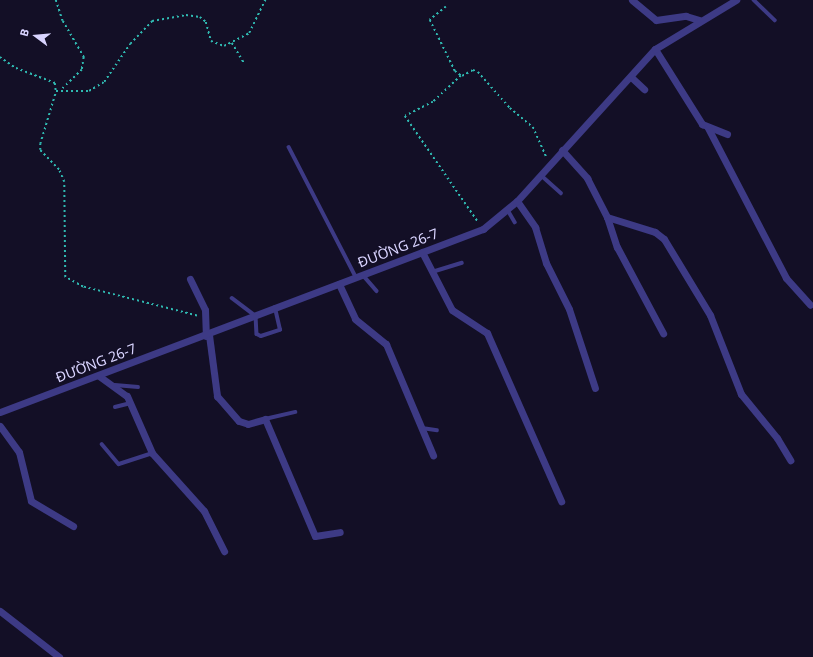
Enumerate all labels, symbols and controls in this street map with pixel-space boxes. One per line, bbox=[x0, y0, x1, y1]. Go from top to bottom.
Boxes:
north arrow bbox=[16, 16, 56, 56]
text: B bbox=[16, 27, 32, 38]
street label: ĐƯỜNG 26-7 bbox=[355, 225, 441, 271]
street label: ĐƯỜNG 26-7 bbox=[53, 340, 139, 386]

